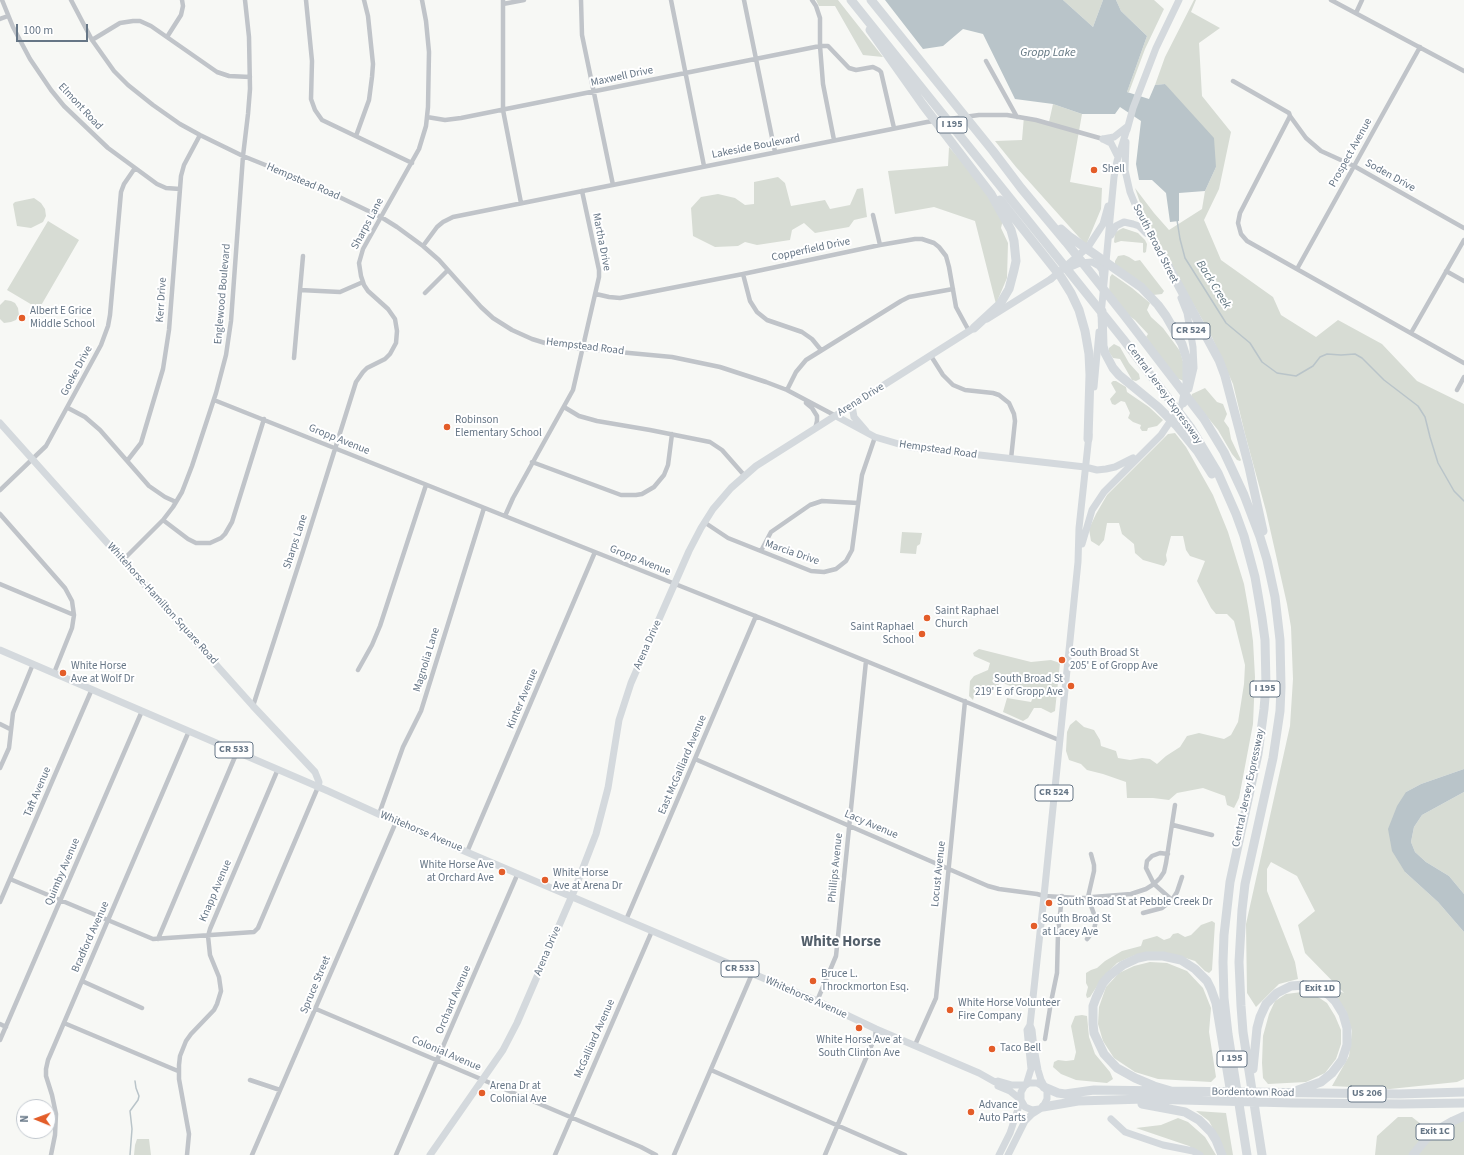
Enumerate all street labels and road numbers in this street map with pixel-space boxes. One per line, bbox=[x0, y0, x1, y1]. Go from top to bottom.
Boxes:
street label: Maxwell Drive bbox=[590, 64, 654, 90]
street label: Elmont Road bbox=[55, 81, 105, 133]
street label: Prospect Avenue bbox=[1327, 116, 1375, 190]
road number: I 195 bbox=[937, 117, 967, 133]
street label: Lakeside Boulevard bbox=[711, 132, 801, 162]
street label: Soden Drive bbox=[1363, 157, 1417, 195]
street label: Hempstead Road bbox=[264, 161, 342, 203]
street label: Sharps Lane bbox=[349, 196, 387, 252]
street label: South Broad Street bbox=[1129, 202, 1181, 286]
street label: Martha Drive bbox=[589, 212, 613, 272]
street label: Copperfield Drive bbox=[770, 235, 852, 265]
street label: Englewood Boulevard bbox=[212, 243, 234, 345]
street label: Kerr Drive bbox=[154, 277, 170, 323]
road number: CR 524 bbox=[1172, 323, 1210, 339]
street label: Hempstead Road bbox=[545, 336, 625, 358]
street label: Central Jersey Expressway bbox=[1123, 341, 1205, 447]
street label: Goeke Drive bbox=[58, 344, 96, 398]
street label: Arena Drive bbox=[835, 380, 887, 420]
street label: Gropp Avenue bbox=[307, 422, 371, 458]
street label: Hempstead Road bbox=[898, 438, 978, 462]
street label: Sharps Lane bbox=[281, 513, 311, 571]
street label: Marcia Drive bbox=[763, 538, 821, 568]
street label: Whitehorse-Hamilton Square Road bbox=[104, 540, 220, 668]
street label: Gropp Avenue bbox=[608, 543, 672, 579]
street label: Arena Drive bbox=[631, 618, 665, 672]
street label: Magnolia Lane bbox=[411, 626, 443, 694]
street label: Kinter Avenue bbox=[504, 667, 542, 731]
road number: I 195 bbox=[1250, 681, 1280, 697]
street label: East McGalliard Avenue bbox=[656, 713, 710, 817]
street label: Central Jersey Expressway bbox=[1230, 728, 1268, 848]
road number: CR 533 bbox=[215, 742, 253, 758]
street label: Taft Avenue bbox=[22, 765, 54, 819]
road number: CR 524 bbox=[1035, 785, 1073, 801]
street label: Lacy Avenue bbox=[842, 808, 900, 842]
street label: Whitehorse Avenue bbox=[378, 809, 464, 855]
street label: Phillips Avenue bbox=[826, 832, 846, 904]
street label: Quimby Avenue bbox=[43, 836, 83, 908]
street label: Locust Avenue bbox=[929, 840, 949, 908]
street label: Knapp Avenue bbox=[197, 858, 235, 924]
street label: Bradford Avenue bbox=[69, 899, 113, 975]
street label: Arena Drive bbox=[532, 924, 564, 978]
street label: Spruce Street bbox=[298, 954, 334, 1016]
road number: CR 533 bbox=[721, 961, 759, 977]
street label: Orchard Avenue bbox=[434, 964, 474, 1036]
street label: Whitehorse Avenue bbox=[763, 974, 849, 1022]
road number: Exit 1D bbox=[1300, 981, 1340, 997]
street label: McGalliard Avenue bbox=[572, 997, 618, 1081]
street label: Colonial Avenue bbox=[409, 1033, 483, 1075]
road number: I 195 bbox=[1217, 1051, 1247, 1067]
street label: Bordentown Road bbox=[1211, 1086, 1295, 1100]
road number: US 206 bbox=[1348, 1086, 1386, 1102]
road number: Exit 1C bbox=[1416, 1124, 1454, 1140]

